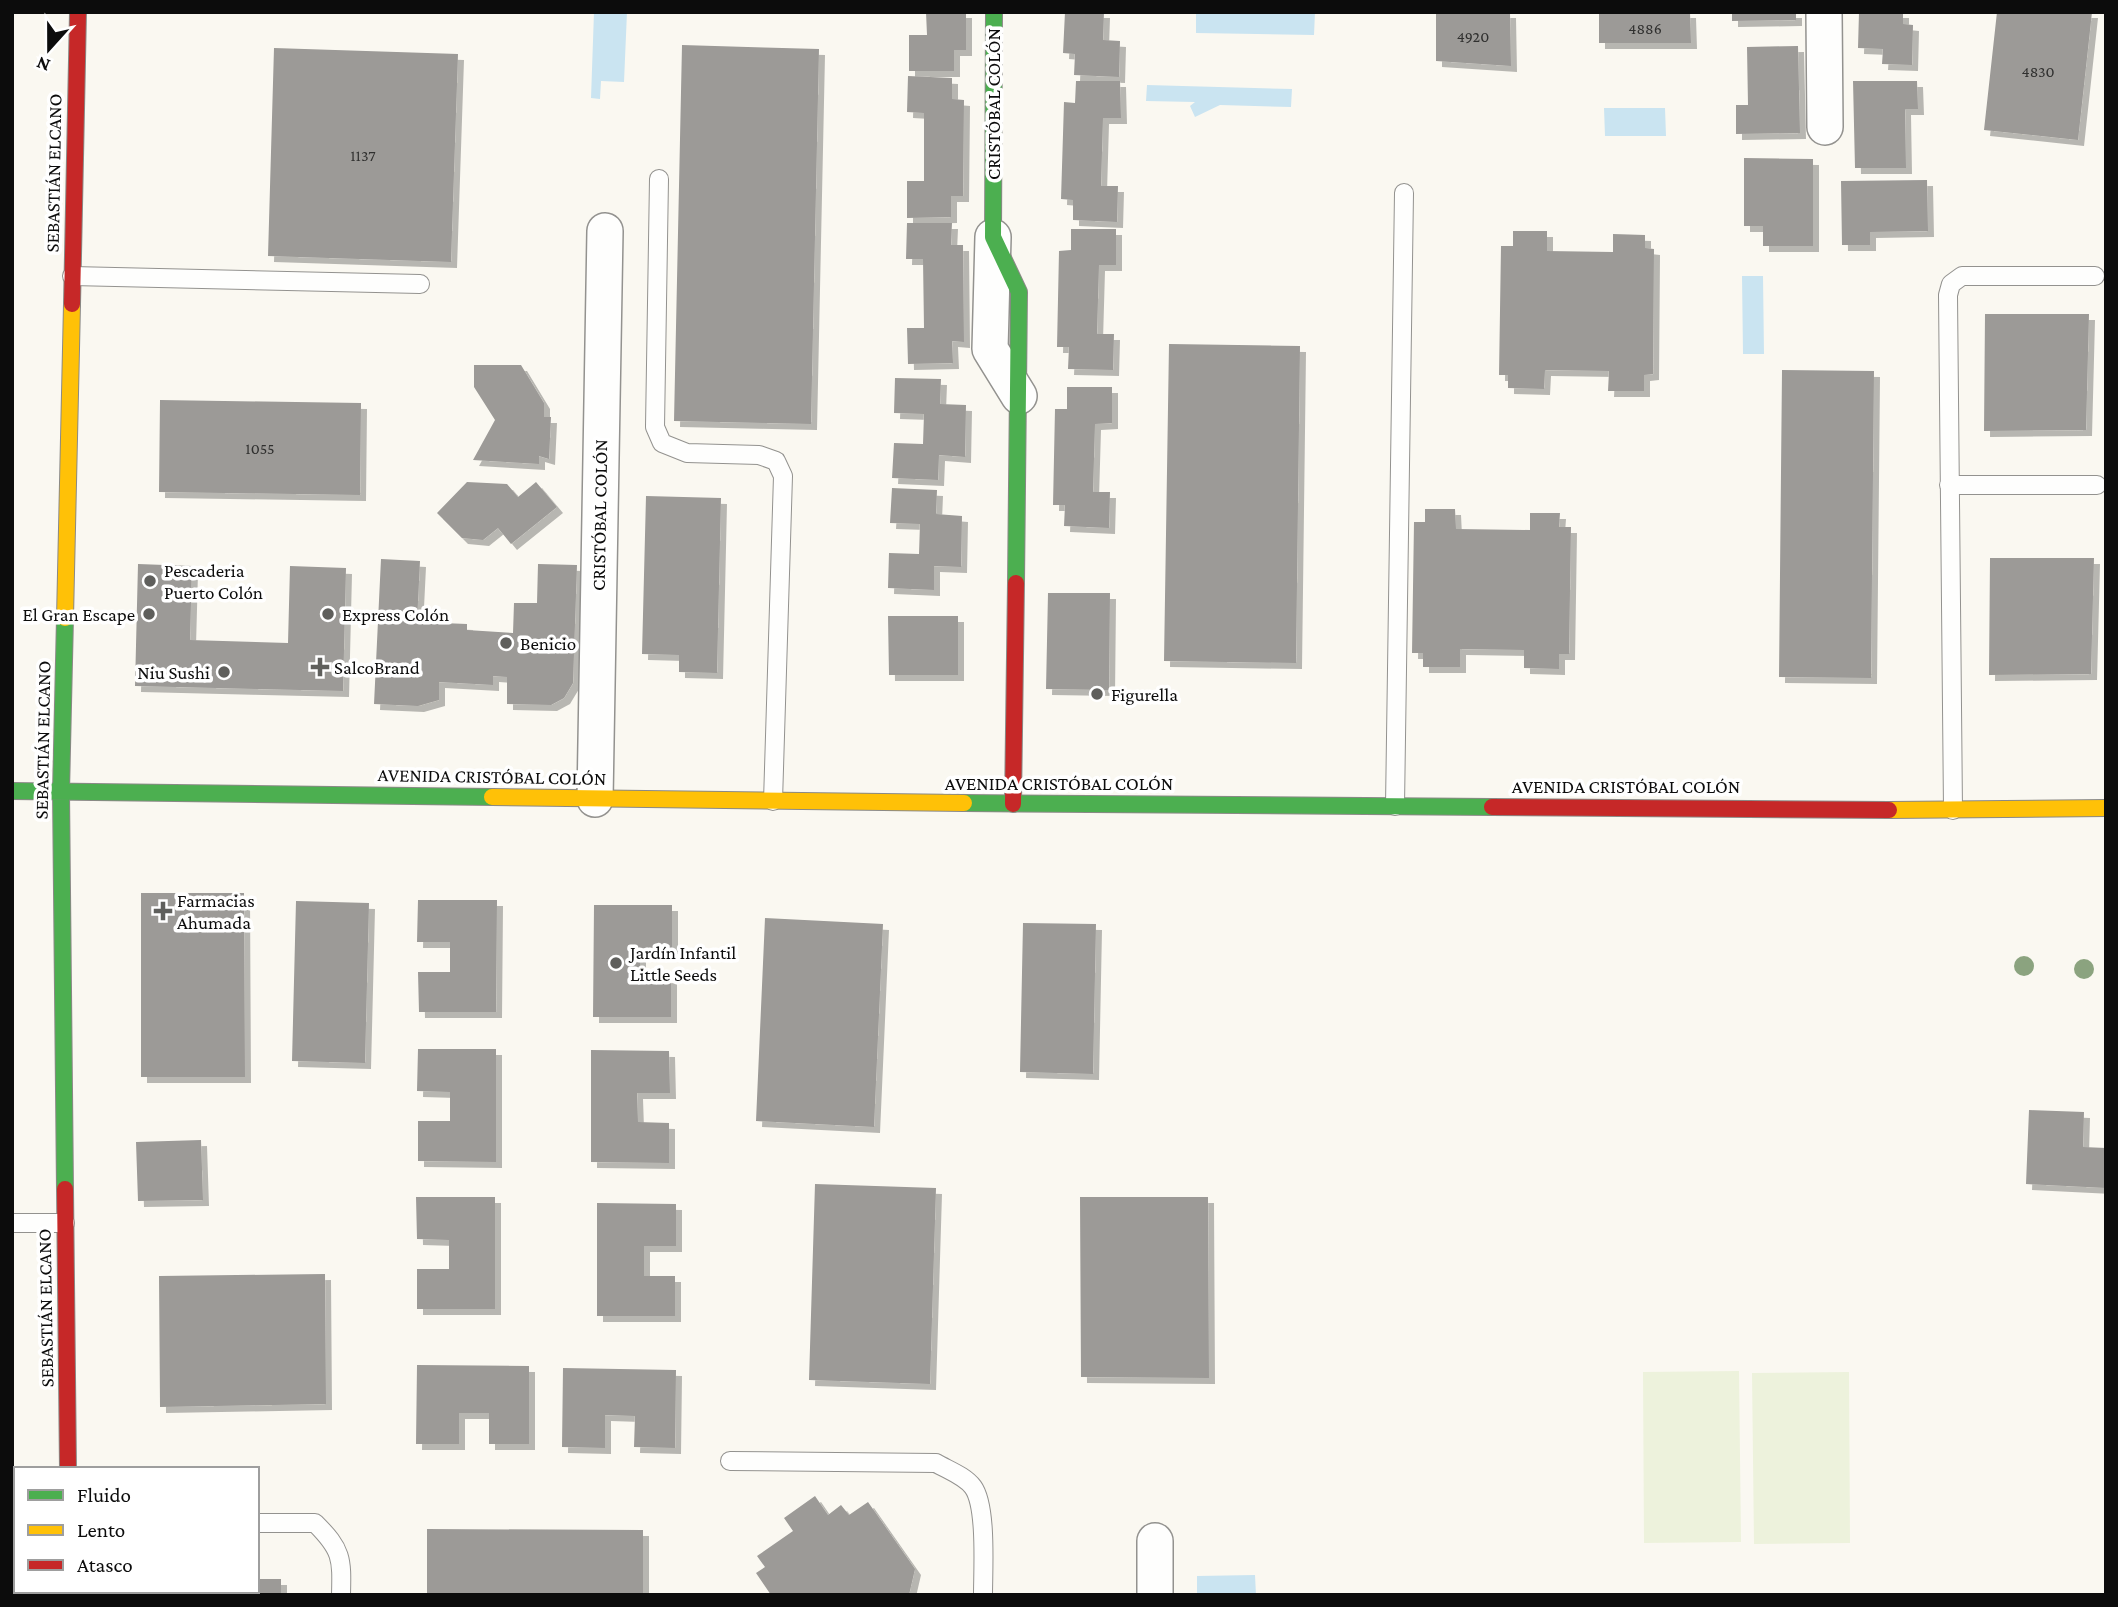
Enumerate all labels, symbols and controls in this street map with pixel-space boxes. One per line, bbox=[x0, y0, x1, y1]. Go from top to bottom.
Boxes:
north arrow bbox=[14, 14, 84, 84]
house number: 4886 bbox=[1628, 20, 1662, 37]
street label: CRISTÓBAL COLÓN bbox=[983, 28, 1004, 180]
house number: 4920 bbox=[1457, 28, 1489, 45]
text: N bbox=[33, 52, 53, 77]
house number: 4830 bbox=[2021, 63, 2055, 80]
street label: SEBASTIÁN ELCANO bbox=[42, 93, 65, 253]
house number: 1137 bbox=[350, 147, 376, 164]
street label: CRISTÓBAL COLÓN bbox=[588, 439, 611, 591]
house number: 1055 bbox=[245, 440, 275, 457]
place label: Pescaderia Puerto Colón bbox=[164, 560, 263, 603]
marker: Pescaderia Puerto Colón bbox=[142, 573, 158, 589]
place label: El Gran Escape bbox=[22, 604, 135, 625]
place label: Express Colón bbox=[342, 604, 449, 625]
marker: El Gran Escape bbox=[141, 606, 157, 622]
marker: Express Colón bbox=[320, 606, 336, 622]
place label: Benicio bbox=[520, 633, 576, 654]
marker: Benicio bbox=[498, 635, 514, 651]
place label: SalcoBrand bbox=[334, 657, 420, 678]
marker: SalcoBrand bbox=[312, 659, 328, 675]
street label: SEBASTIÁN ELCANO bbox=[31, 660, 54, 820]
place label: Niu Sushi bbox=[137, 662, 210, 683]
marker: Niu Sushi bbox=[216, 664, 232, 680]
place label: Figurella bbox=[1111, 684, 1178, 705]
marker: Figurella bbox=[1089, 686, 1105, 702]
street label: AVENIDA CRISTÓBAL COLÓN bbox=[378, 764, 606, 789]
street label: AVENIDA CRISTÓBAL COLÓN bbox=[945, 773, 1173, 794]
street label: AVENIDA CRISTÓBAL COLÓN bbox=[1512, 776, 1740, 797]
place label: Farmacias Ahumada bbox=[177, 890, 255, 933]
marker: Farmacias Ahumada bbox=[155, 903, 171, 919]
place label: Jardín Infantil Little Seeds bbox=[628, 942, 736, 985]
marker: Jardín Infantil Little Seeds bbox=[608, 955, 624, 971]
street label: SEBASTIÁN ELCANO bbox=[34, 1228, 57, 1388]
legend bbox=[14, 1467, 259, 1593]
text: Fluido bbox=[77, 1483, 131, 1507]
text: Lento bbox=[77, 1518, 125, 1542]
text: Atasco bbox=[77, 1553, 133, 1577]

